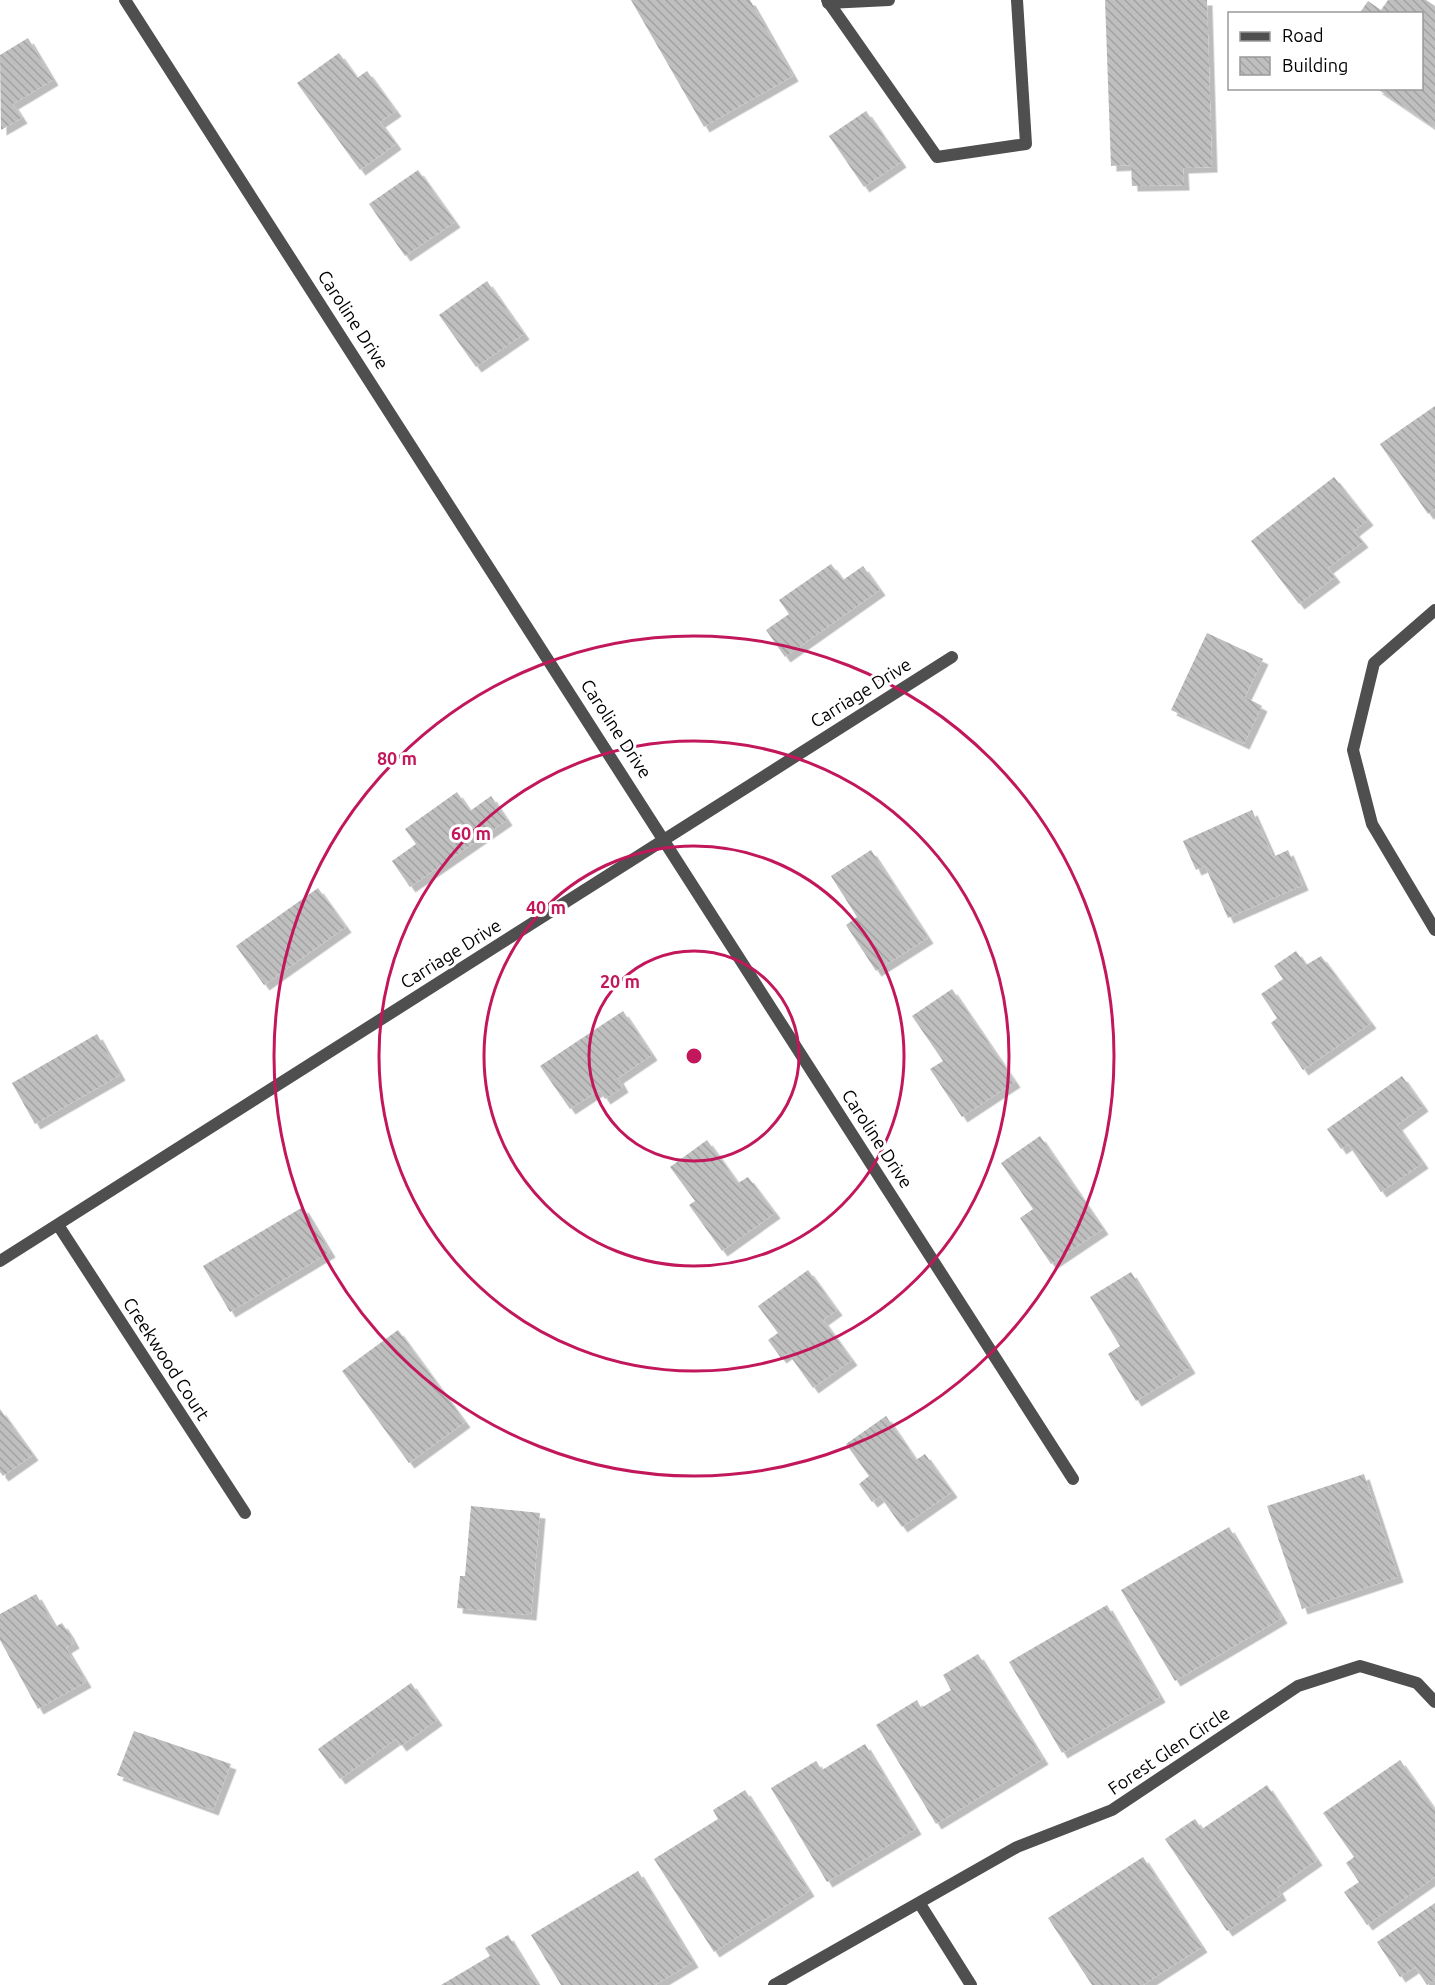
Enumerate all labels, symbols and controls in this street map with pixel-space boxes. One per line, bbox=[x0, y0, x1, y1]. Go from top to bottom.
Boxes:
legend bbox=[1228, 12, 1423, 90]
text: Road bbox=[1282, 25, 1324, 45]
text: Building bbox=[1282, 55, 1348, 75]
street label: Caroline Drive bbox=[315, 266, 393, 373]
street label: Carriage Drive bbox=[807, 653, 914, 731]
street label: Caroline Drive bbox=[578, 675, 656, 782]
text: 80 m bbox=[377, 748, 417, 768]
text: 60 m bbox=[451, 823, 491, 843]
text: 40 m bbox=[526, 897, 566, 917]
street label: Carriage Drive bbox=[397, 914, 504, 992]
text: 20 m bbox=[600, 971, 640, 991]
centre of rings bbox=[684, 1046, 704, 1066]
street label: Caroline Drive bbox=[839, 1085, 917, 1192]
street label: Creekwood Court bbox=[120, 1293, 214, 1424]
street label: Forest Glen Circle bbox=[1104, 1702, 1233, 1798]

